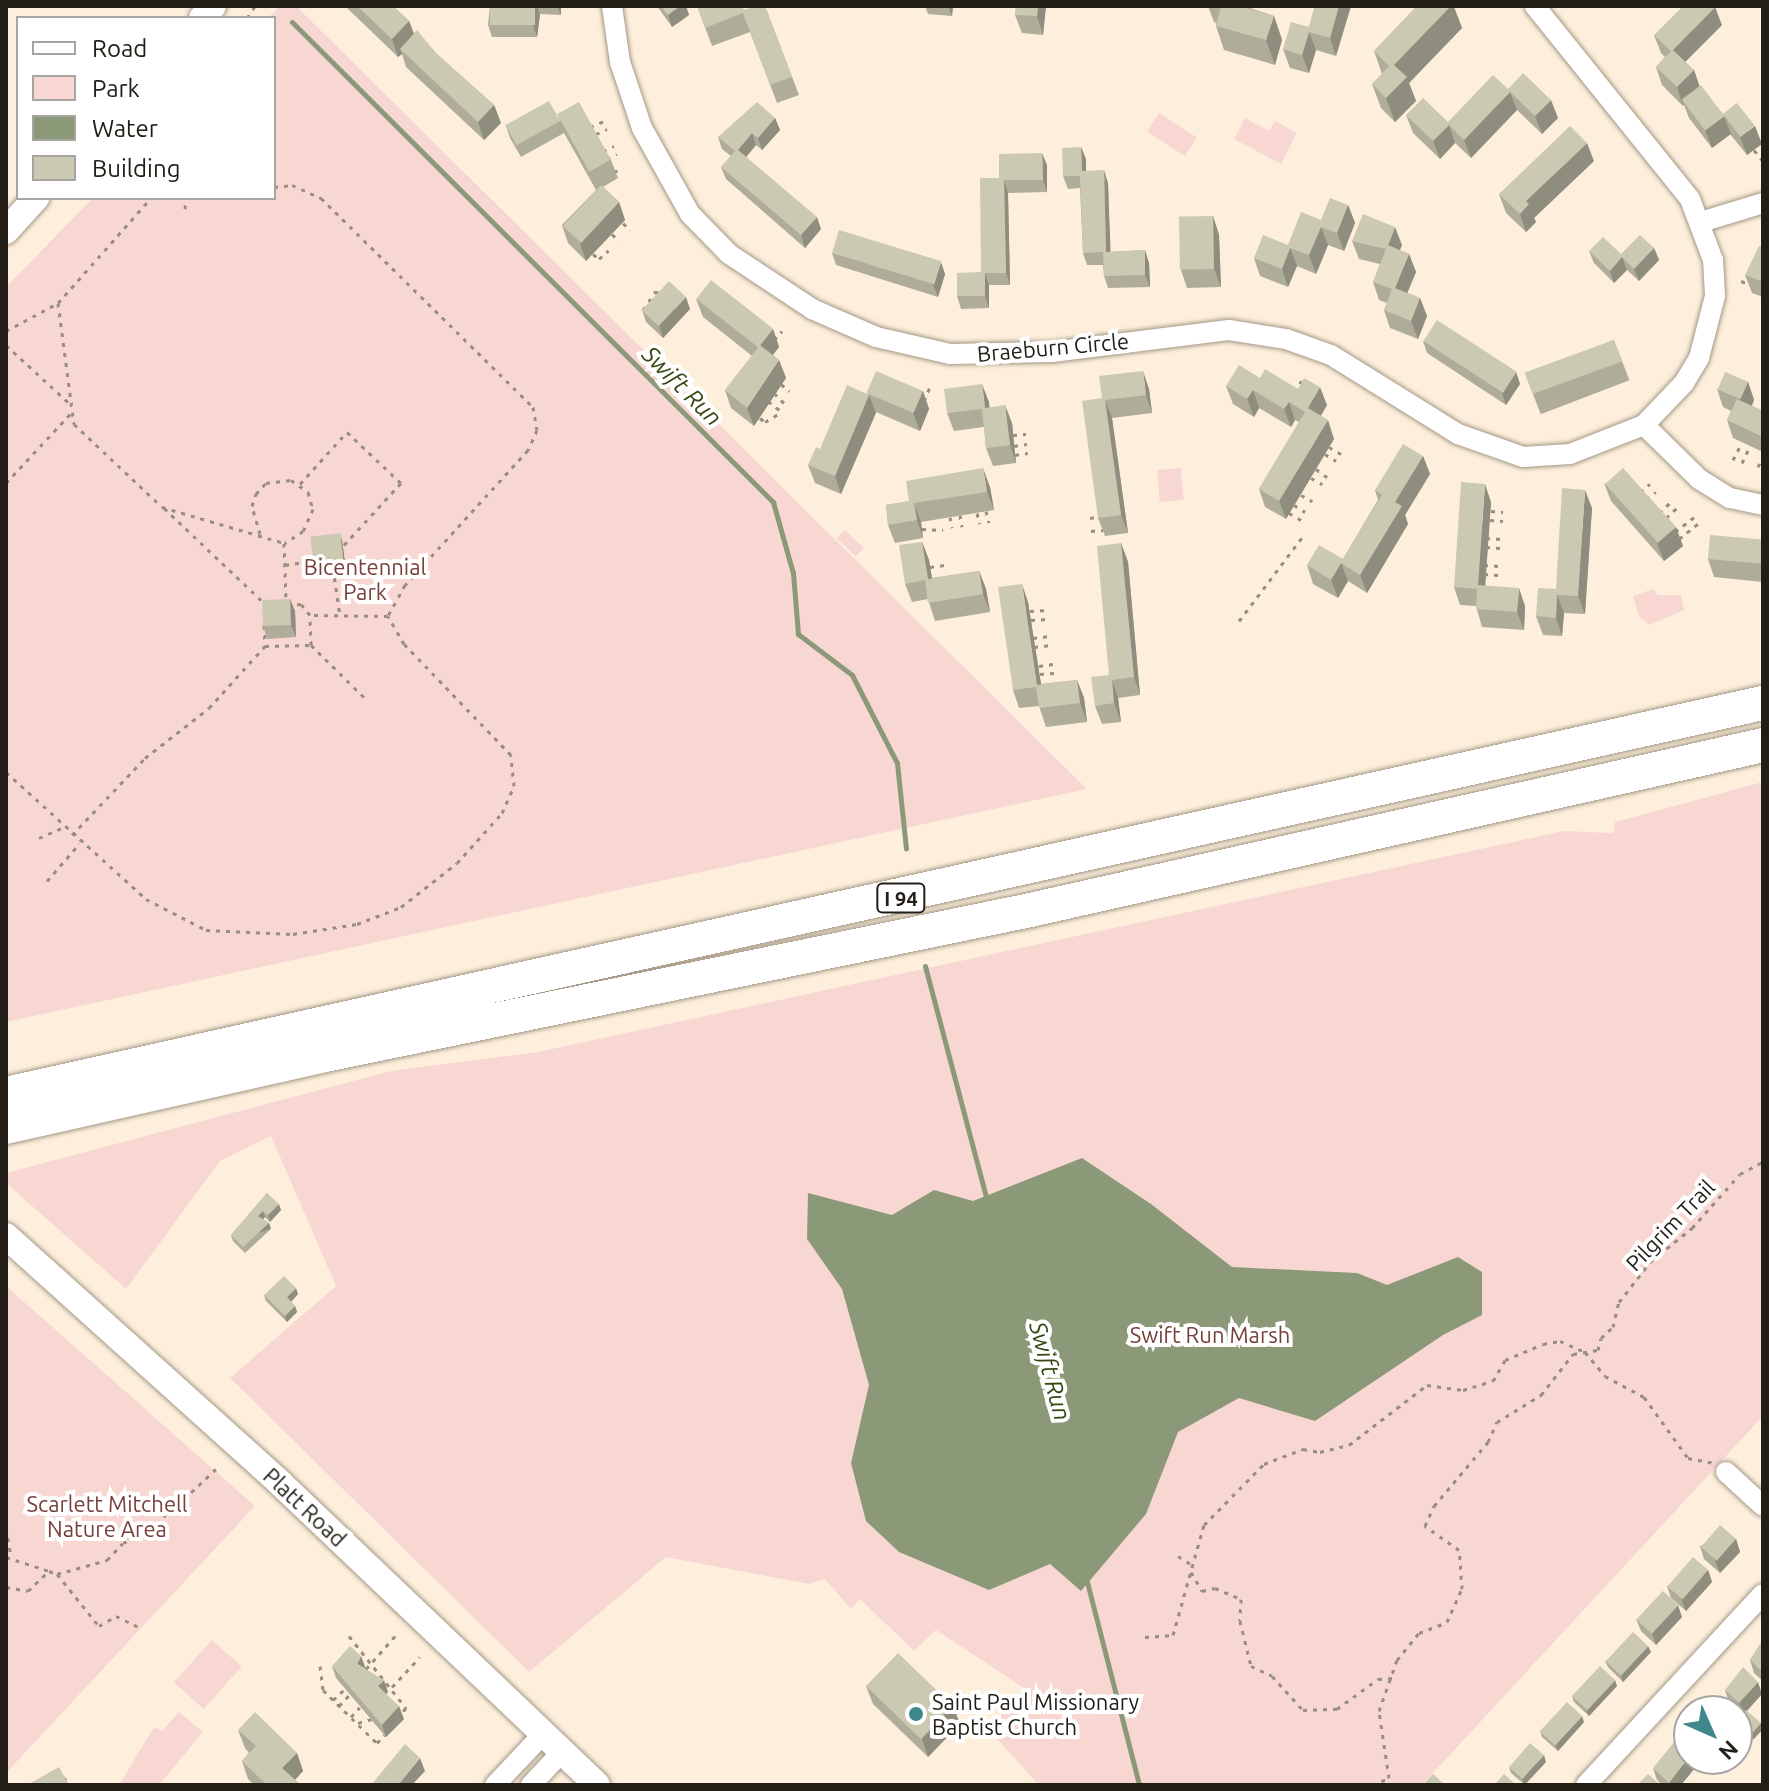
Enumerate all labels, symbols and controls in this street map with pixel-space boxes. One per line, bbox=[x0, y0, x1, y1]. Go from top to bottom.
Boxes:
legend bbox=[16, 16, 276, 200]
text: Road bbox=[92, 35, 147, 62]
text: Park bbox=[92, 75, 140, 102]
text: Water bbox=[92, 115, 158, 142]
text: Building bbox=[92, 155, 180, 182]
street label: Braeburn Circle bbox=[976, 327, 1130, 367]
water label: Swift Run bbox=[636, 340, 728, 432]
park label: Bicentennial Park bbox=[304, 553, 426, 604]
road number: I 94 bbox=[875, 882, 927, 914]
street label: Pilgrim Trail bbox=[1620, 1174, 1720, 1276]
water label: Swift Run bbox=[1023, 1318, 1077, 1424]
park label: Swift Run Marsh bbox=[1130, 1322, 1290, 1348]
street label: Platt Road bbox=[258, 1462, 352, 1552]
park label: Scarlett Mitchell Nature Area bbox=[26, 1490, 188, 1542]
place label: Saint Paul Missionary Baptist Church bbox=[932, 1688, 1139, 1740]
north arrow bbox=[1673, 1695, 1753, 1775]
marker: Saint Paul Missionary Baptist Church bbox=[907, 1705, 925, 1723]
text: N bbox=[1714, 1736, 1744, 1766]

